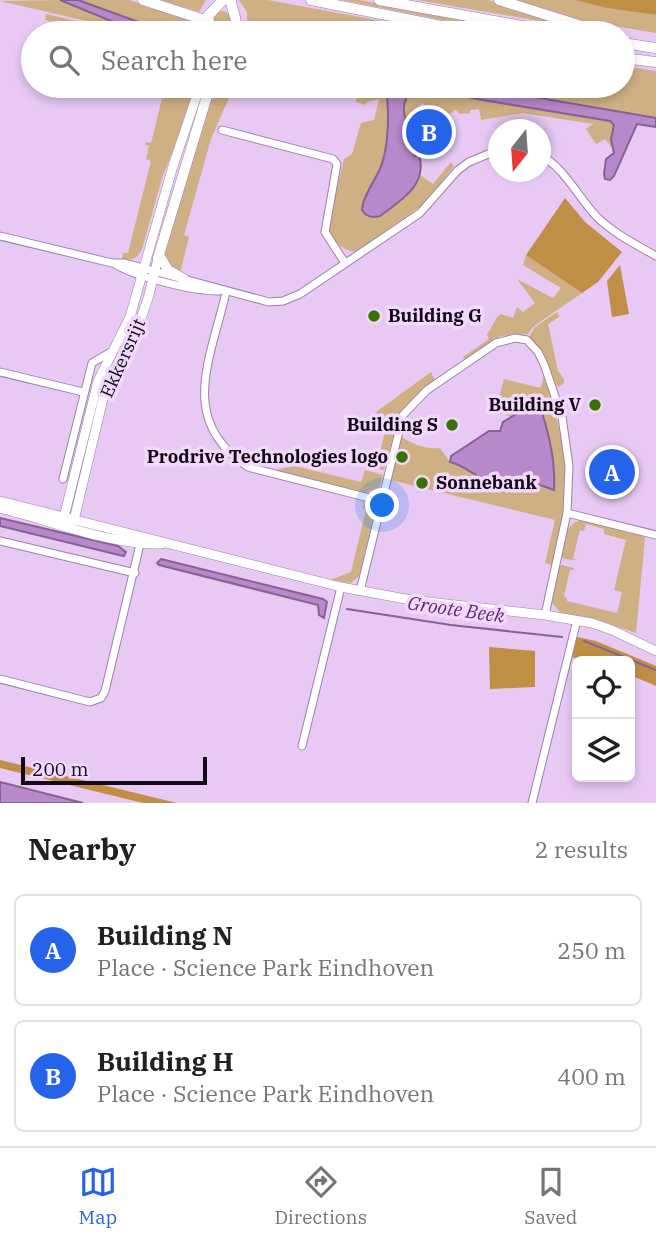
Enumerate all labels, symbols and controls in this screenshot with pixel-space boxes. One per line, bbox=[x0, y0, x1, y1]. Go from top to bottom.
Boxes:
search box bbox=[21, 21, 635, 98]
icon: search bbox=[45, 41, 83, 79]
text: Search here bbox=[101, 43, 247, 77]
pin: B bbox=[406, 106, 452, 158]
north arrow bbox=[488, 119, 551, 182]
place label: Building G bbox=[388, 304, 482, 327]
marker: Building G bbox=[366, 308, 382, 324]
street label: Ekkersrijt bbox=[95, 315, 150, 401]
place label: Building V bbox=[489, 393, 582, 416]
marker: Building V bbox=[587, 397, 603, 413]
place label: Building S bbox=[347, 413, 438, 436]
marker: Building S bbox=[444, 417, 460, 433]
place label: Prodrive Technologies logo bbox=[147, 445, 388, 468]
pin: A bbox=[589, 446, 635, 498]
marker: Prodrive Technologies logo bbox=[394, 449, 410, 465]
place label: Sonnebank bbox=[436, 471, 537, 494]
marker: Sonnebank bbox=[414, 475, 430, 491]
your location bbox=[365, 488, 399, 522]
water label: Groote Beek bbox=[406, 590, 507, 628]
map controls bbox=[572, 656, 635, 782]
button: locate bbox=[572, 656, 635, 719]
button: layers bbox=[572, 719, 635, 782]
scale bar bbox=[21, 754, 206, 786]
text: 200 m bbox=[32, 757, 89, 781]
text: Nearby bbox=[28, 829, 136, 868]
text: 2 results bbox=[535, 834, 628, 864]
text: Building N bbox=[97, 918, 233, 952]
text: A bbox=[45, 935, 61, 965]
text: 250 m bbox=[557, 935, 626, 965]
text: Place · Science Park Eindhoven bbox=[97, 952, 434, 982]
text: Building H bbox=[97, 1044, 234, 1078]
text: B bbox=[45, 1061, 61, 1091]
text: 400 m bbox=[557, 1061, 626, 1091]
text: Place · Science Park Eindhoven bbox=[97, 1078, 434, 1108]
tab: Map bbox=[79, 1163, 117, 1229]
tab: Directions bbox=[274, 1163, 367, 1229]
tab: Saved bbox=[524, 1163, 577, 1229]

